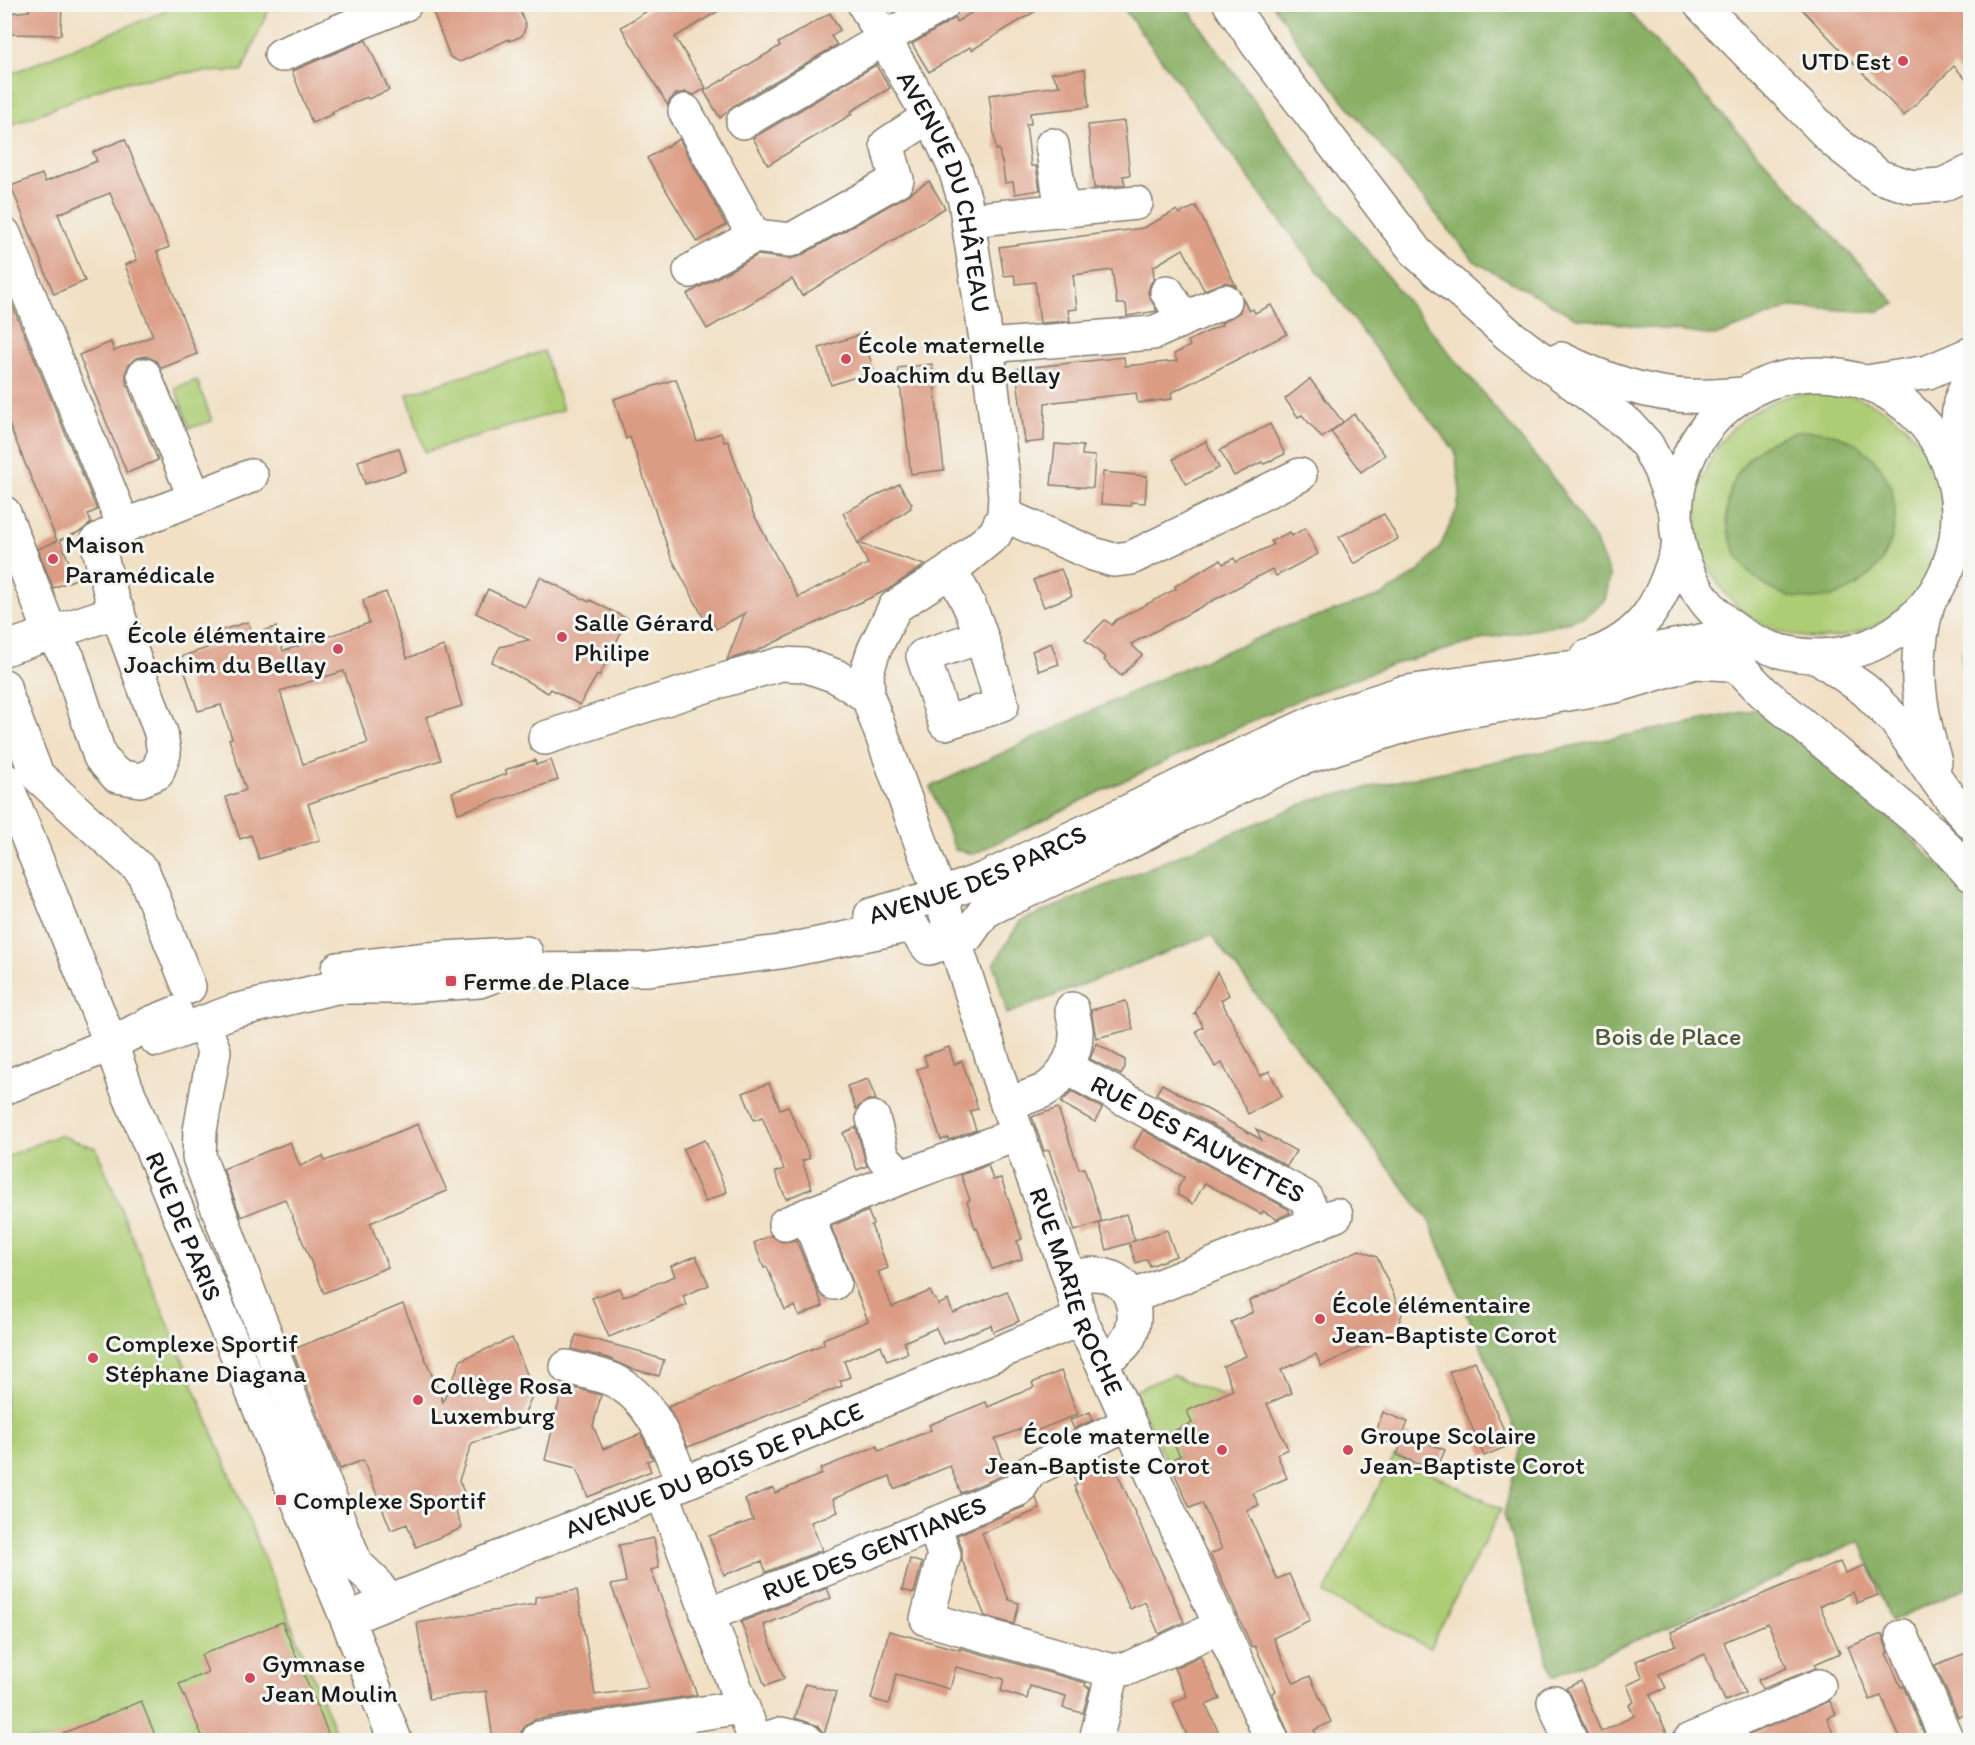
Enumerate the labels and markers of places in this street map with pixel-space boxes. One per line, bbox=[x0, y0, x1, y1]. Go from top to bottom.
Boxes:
place label: UTD Est bbox=[1801, 45, 1891, 77]
marker: UTD Est bbox=[1896, 54, 1910, 68]
place label: École maternelle Joachim du Bellay bbox=[858, 328, 1060, 390]
marker: École maternelle Joachim du Bellay bbox=[839, 352, 853, 366]
place label: Maison Paramédicale bbox=[65, 528, 215, 590]
marker: Maison Paramédicale bbox=[46, 552, 60, 566]
place label: Salle Gérard Philipe bbox=[574, 606, 714, 668]
place label: École élémentaire Joachim du Bellay bbox=[124, 618, 326, 680]
marker: Salle Gérard Philipe bbox=[555, 630, 569, 644]
marker: École élémentaire Joachim du Bellay bbox=[331, 642, 345, 656]
place label: Ferme de Place bbox=[463, 965, 630, 997]
marker: Ferme de Place bbox=[444, 974, 458, 988]
place label: École élémentaire Jean-Baptiste Corot bbox=[1332, 1288, 1557, 1350]
marker: École élémentaire Jean-Baptiste Corot bbox=[1313, 1312, 1327, 1326]
place label: Complexe Sportif Stéphane Diagana bbox=[105, 1327, 307, 1389]
marker: Complexe Sportif Stéphane Diagana bbox=[86, 1351, 100, 1365]
place label: Collège Rosa Luxemburg bbox=[430, 1369, 573, 1431]
marker: Collège Rosa Luxemburg bbox=[411, 1393, 425, 1407]
place label: École maternelle Jean-Baptiste Corot bbox=[985, 1419, 1210, 1481]
place label: Groupe Scolaire Jean-Baptiste Corot bbox=[1360, 1419, 1585, 1481]
marker: École maternelle Jean-Baptiste Corot bbox=[1215, 1443, 1229, 1457]
marker: Groupe Scolaire Jean-Baptiste Corot bbox=[1341, 1443, 1355, 1457]
place label: Complexe Sportif bbox=[293, 1484, 486, 1516]
marker: Complexe Sportif bbox=[274, 1493, 288, 1507]
place label: Gymnase Jean Moulin bbox=[262, 1647, 398, 1709]
marker: Gymnase Jean Moulin bbox=[243, 1671, 257, 1685]

